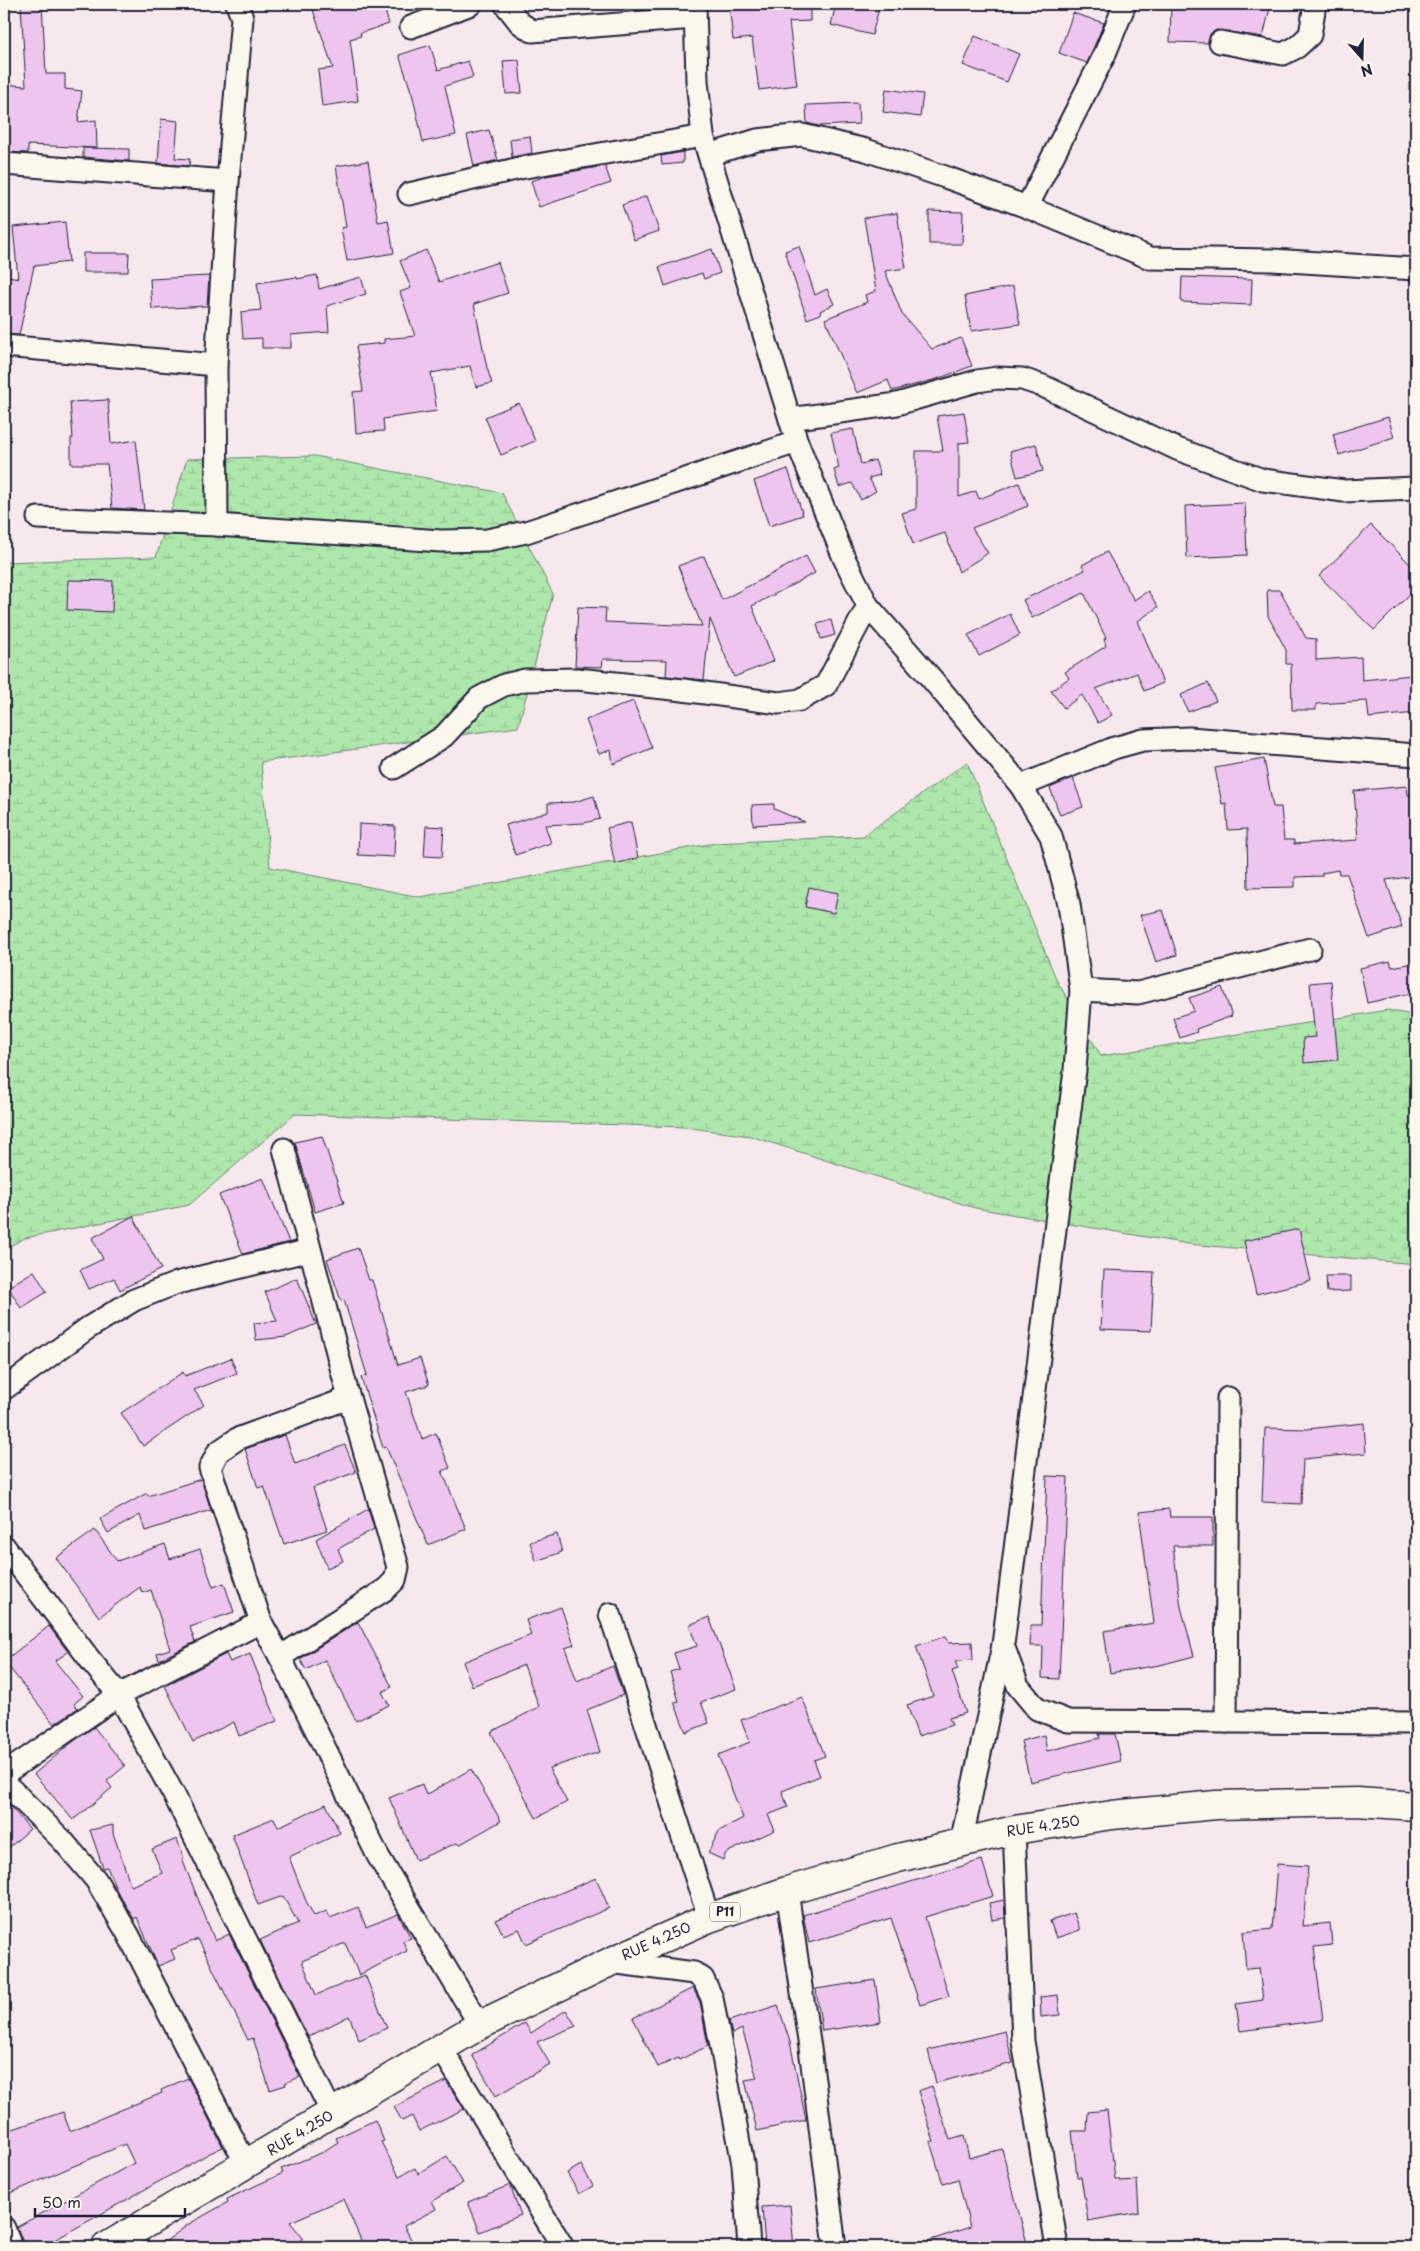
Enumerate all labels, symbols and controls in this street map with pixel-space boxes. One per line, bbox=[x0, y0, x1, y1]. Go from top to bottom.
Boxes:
north arrow bbox=[1338, 32, 1388, 82]
text: N bbox=[1358, 59, 1375, 82]
street label: RUE 4.250 bbox=[1005, 1809, 1081, 1842]
road number: P11 bbox=[710, 1902, 740, 1921]
street label: RUE 4.250 bbox=[618, 1916, 694, 1965]
street label: RUE 4.250 bbox=[263, 2104, 337, 2161]
scale bar bbox=[35, 2186, 185, 2218]
text: 50 m bbox=[42, 2190, 81, 2213]

